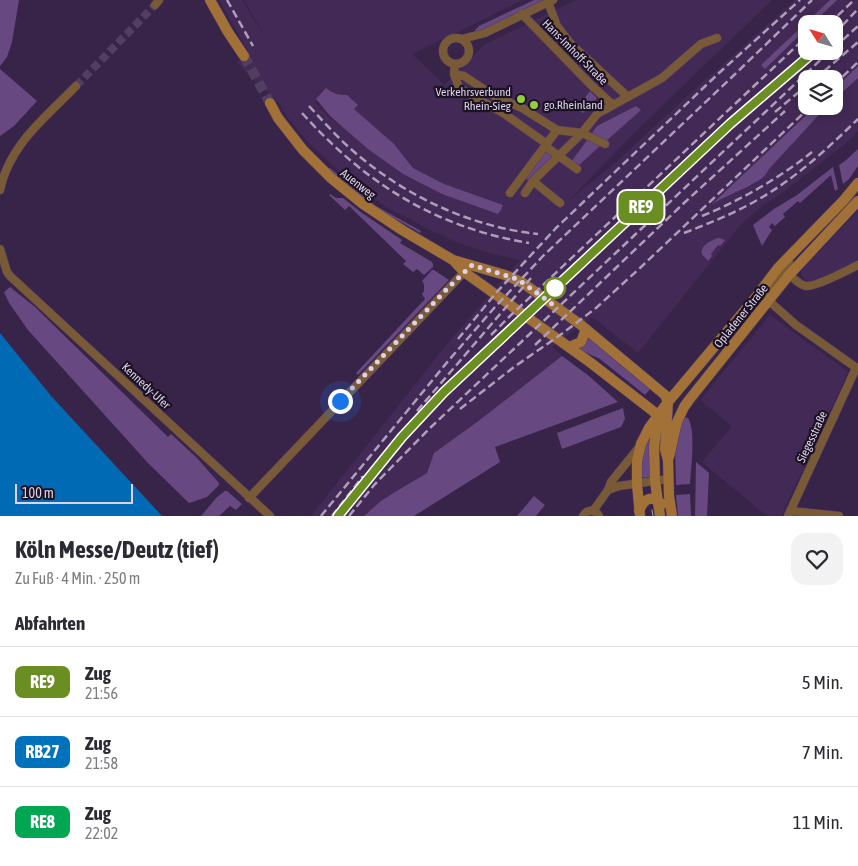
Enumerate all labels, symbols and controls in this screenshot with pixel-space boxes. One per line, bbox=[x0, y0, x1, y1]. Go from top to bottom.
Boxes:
north arrow bbox=[798, 15, 842, 60]
map controls bbox=[798, 15, 843, 115]
street label: Hans-Imhoff-Straße bbox=[539, 16, 611, 88]
button: layers bbox=[798, 70, 843, 115]
place label: Verkehrsverbund Rhein-Sieg bbox=[436, 85, 512, 113]
marker: Verkehrsverbund Rhein-Sieg bbox=[515, 93, 527, 105]
place label: go.Rheinland bbox=[544, 98, 603, 112]
marker: go.Rheinland bbox=[528, 99, 540, 111]
street label: Auenweg bbox=[338, 166, 379, 203]
line badge: RE9 bbox=[612, 191, 670, 223]
text: RE9 bbox=[628, 196, 654, 217]
unlabelled marker bbox=[544, 277, 566, 299]
street label: Opladener Straße bbox=[711, 281, 771, 351]
street label: Kennedy-Ufer bbox=[119, 360, 173, 412]
your location bbox=[328, 389, 353, 414]
street label: Siegesstraße bbox=[794, 409, 830, 465]
scale bar bbox=[15, 481, 132, 504]
text: 100 m bbox=[22, 485, 54, 501]
button: heart bbox=[791, 533, 843, 585]
text: Köln Messe/Deutz (tief) bbox=[15, 536, 219, 563]
text: Zu Fuß · 4 Min. · 250 m bbox=[15, 569, 140, 587]
text: Abfahrten bbox=[15, 612, 85, 634]
text: Zug bbox=[85, 662, 111, 684]
text: RE9 bbox=[30, 671, 55, 692]
text: 5 Min. bbox=[802, 671, 843, 693]
text: 21:56 bbox=[85, 684, 118, 702]
text: Zug bbox=[85, 732, 111, 754]
text: RB27 bbox=[25, 741, 60, 762]
text: 7 Min. bbox=[802, 741, 843, 763]
text: 21:58 bbox=[85, 754, 118, 772]
text: Zug bbox=[85, 802, 111, 824]
text: RE8 bbox=[30, 811, 55, 832]
text: 11 Min. bbox=[793, 811, 843, 833]
text: 22:02 bbox=[85, 824, 118, 842]

